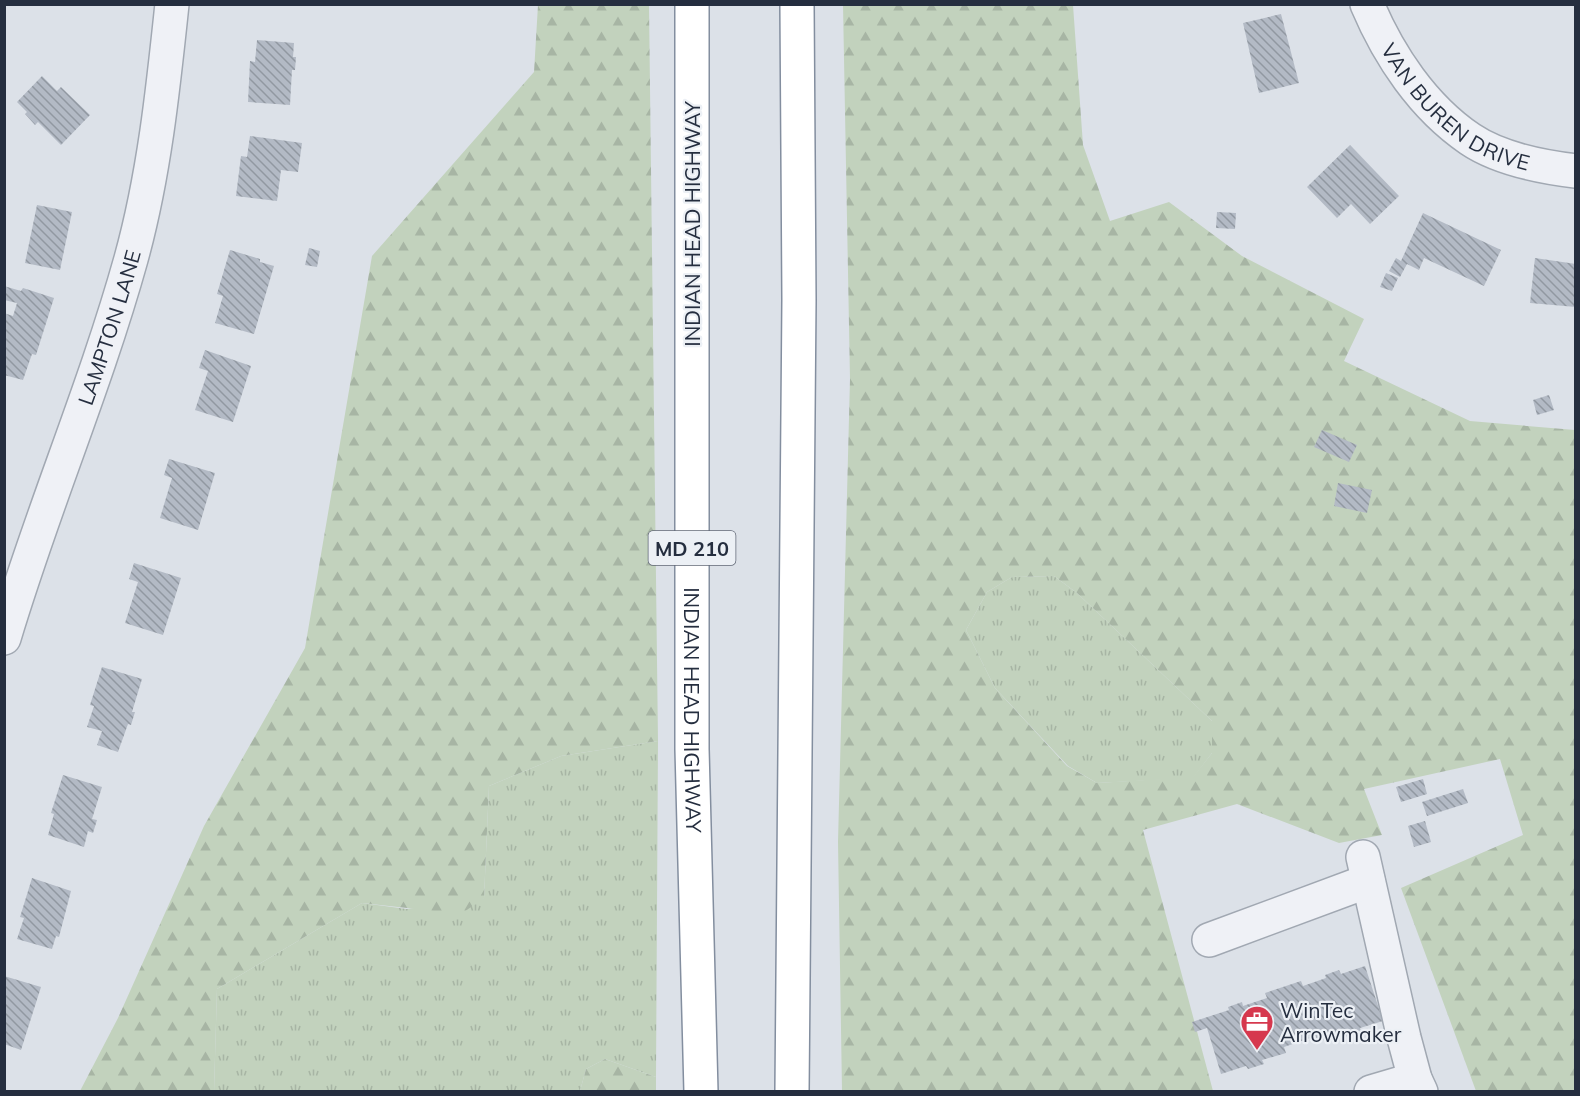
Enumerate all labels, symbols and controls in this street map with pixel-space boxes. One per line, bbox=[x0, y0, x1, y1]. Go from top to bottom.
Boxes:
street label: VAN BUREN DRIVE bbox=[1376, 38, 1533, 175]
street label: INDIAN HEAD HIGHWAY bbox=[679, 101, 705, 347]
street label: LAMPTON LANE bbox=[72, 247, 146, 408]
road number: MD 210 bbox=[648, 531, 736, 565]
street label: INDIAN HEAD HIGHWAY bbox=[679, 587, 707, 833]
place label: WinTec Arrowmaker bbox=[1280, 997, 1402, 1047]
office icon: WinTec Arrowmaker bbox=[1239, 1004, 1275, 1051]

